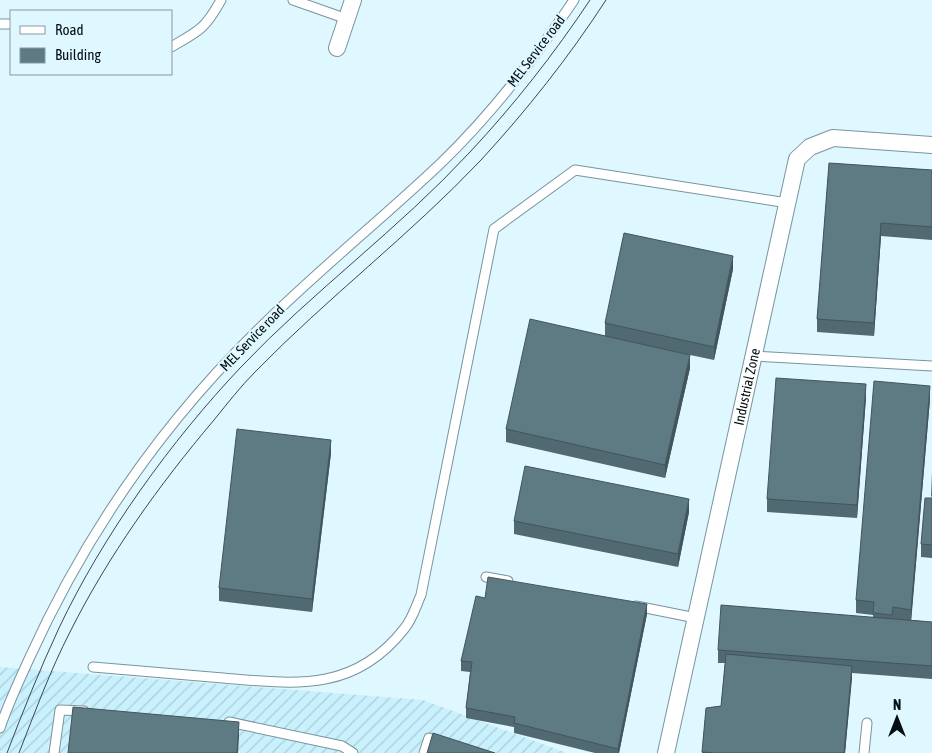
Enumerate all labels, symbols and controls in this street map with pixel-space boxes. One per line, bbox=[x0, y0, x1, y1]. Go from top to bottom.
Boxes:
legend bbox=[10, 10, 172, 75]
street label: MEL Service road bbox=[504, 12, 568, 90]
text: Road bbox=[55, 21, 84, 38]
text: Building bbox=[55, 46, 101, 63]
street label: MEL Service road bbox=[217, 302, 287, 374]
street label: Industrial Zone bbox=[731, 347, 763, 427]
north arrow bbox=[872, 693, 922, 743]
text: N bbox=[893, 697, 901, 713]

